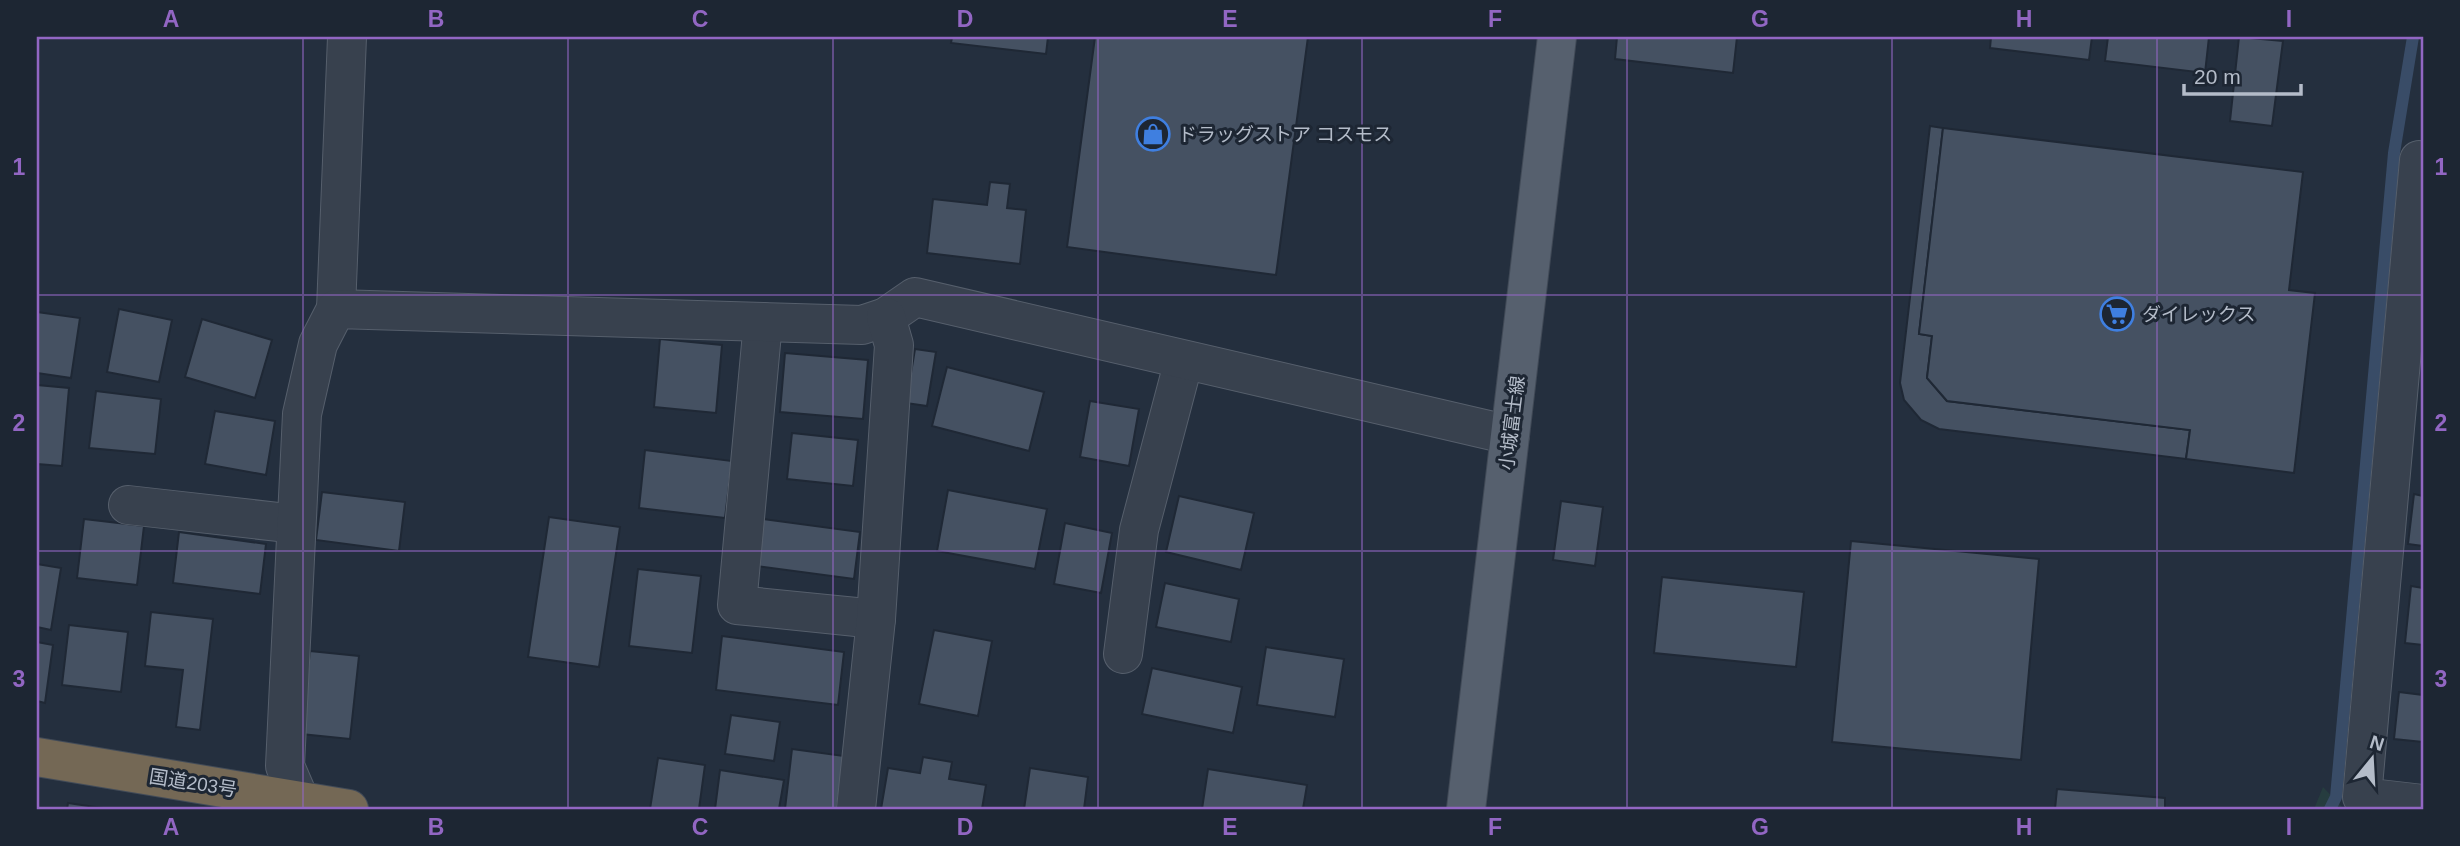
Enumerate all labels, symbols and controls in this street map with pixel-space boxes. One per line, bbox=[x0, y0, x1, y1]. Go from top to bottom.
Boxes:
text: A bbox=[163, 6, 179, 32]
text: B bbox=[428, 6, 444, 32]
text: C bbox=[692, 6, 708, 32]
text: D bbox=[957, 6, 973, 32]
text: E bbox=[1222, 6, 1238, 32]
text: F bbox=[1488, 6, 1502, 32]
text: G bbox=[1751, 6, 1769, 32]
text: H bbox=[2016, 6, 2032, 32]
text: I bbox=[2286, 6, 2292, 32]
scale bar bbox=[2184, 52, 2301, 96]
text: 20 m bbox=[2194, 65, 2241, 88]
shop icon: ドラッグストア コスモス bbox=[1134, 115, 1172, 153]
place label: ドラッグストア コスモス bbox=[1178, 124, 1392, 145]
text: 1 bbox=[13, 154, 26, 180]
text: 1 bbox=[2435, 154, 2448, 180]
supermarket icon: ダイレックス bbox=[2098, 295, 2136, 333]
place label: ダイレックス bbox=[2142, 304, 2255, 325]
street label: 小城富士線 bbox=[1496, 375, 1528, 471]
text: 2 bbox=[13, 410, 25, 436]
text: 2 bbox=[2435, 410, 2447, 436]
text: 3 bbox=[13, 666, 25, 692]
text: 3 bbox=[2435, 666, 2447, 692]
north arrow bbox=[2338, 724, 2408, 794]
text: N bbox=[2367, 731, 2387, 755]
street label: 国道203号 bbox=[148, 766, 238, 800]
text: A bbox=[163, 814, 179, 840]
text: B bbox=[428, 814, 444, 840]
text: C bbox=[692, 814, 708, 840]
text: D bbox=[957, 814, 973, 840]
text: E bbox=[1222, 814, 1238, 840]
text: F bbox=[1488, 814, 1502, 840]
text: G bbox=[1751, 814, 1769, 840]
text: H bbox=[2016, 814, 2032, 840]
text: I bbox=[2286, 814, 2292, 840]

